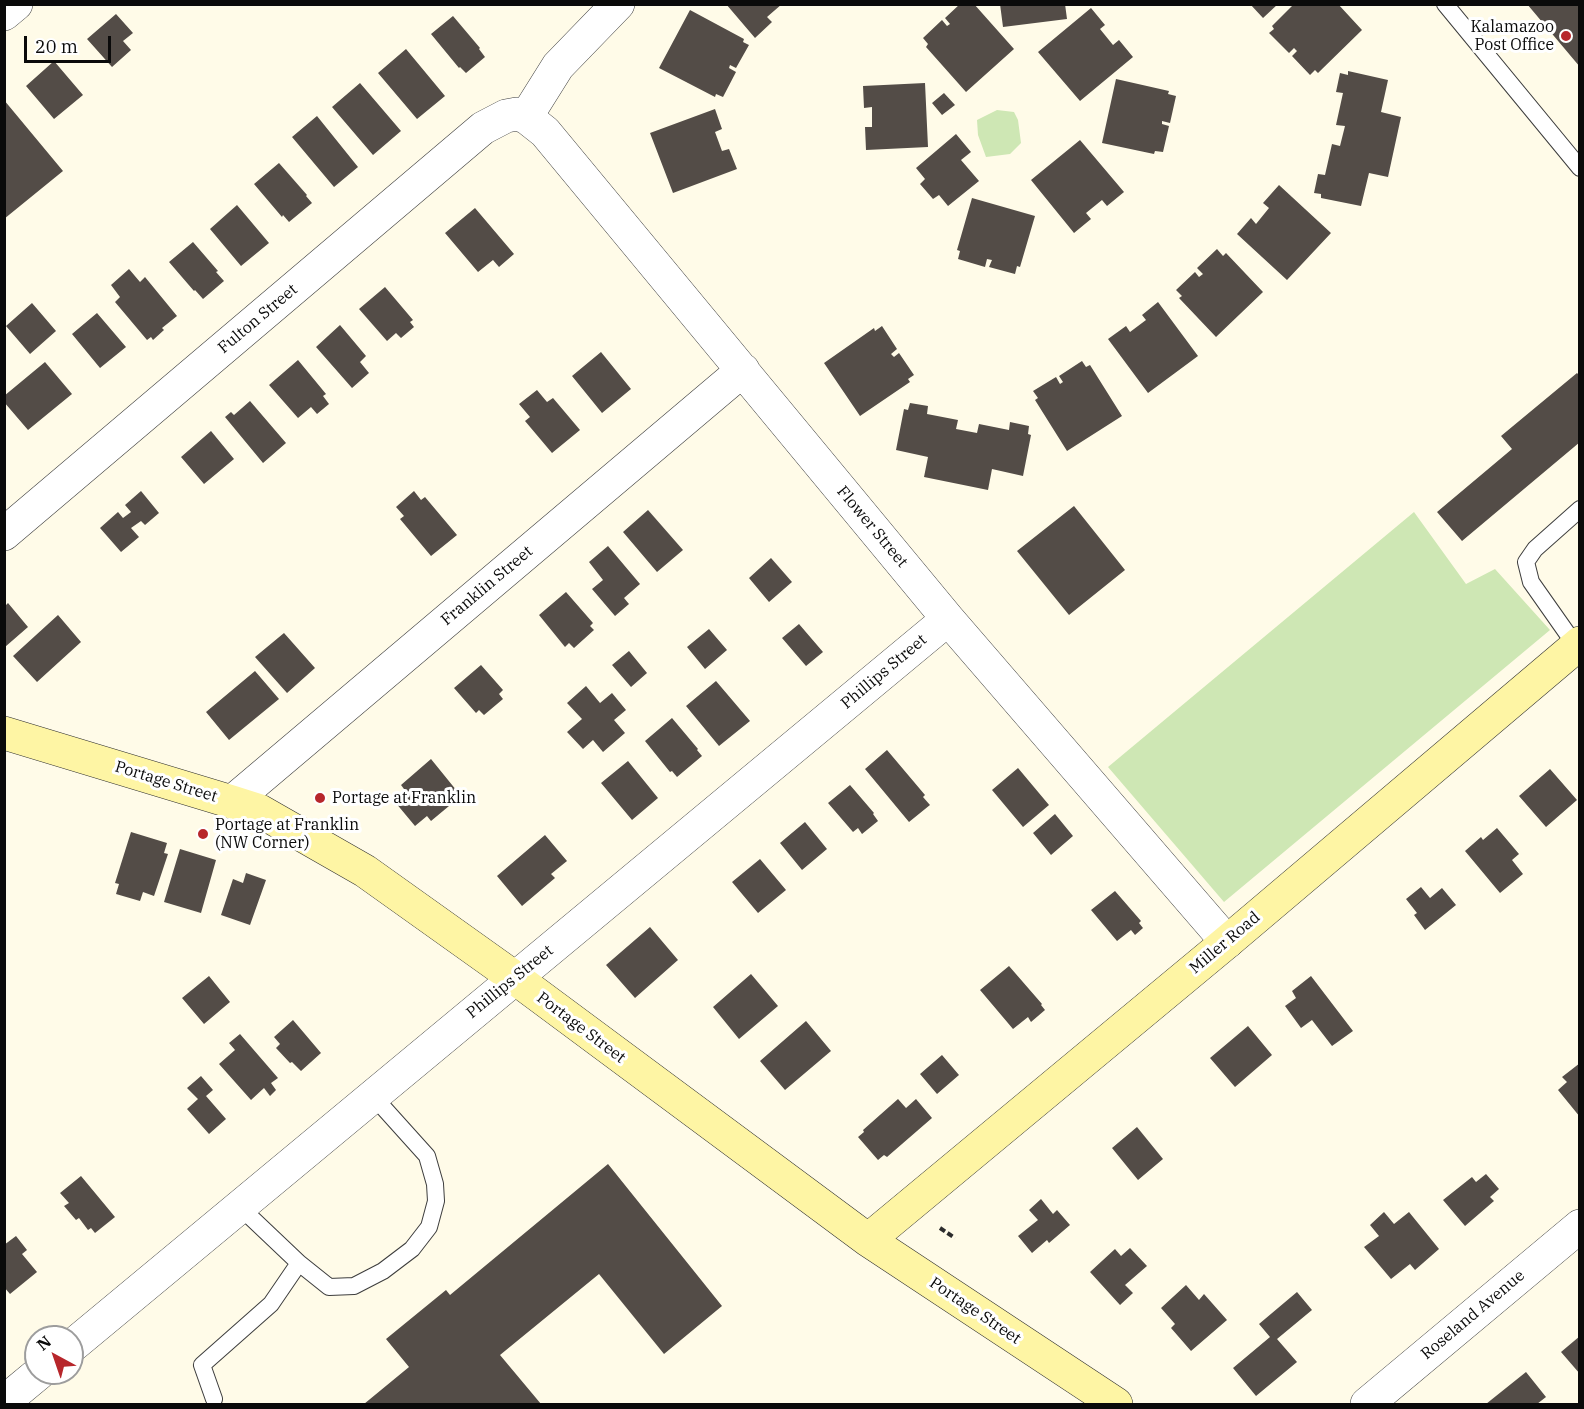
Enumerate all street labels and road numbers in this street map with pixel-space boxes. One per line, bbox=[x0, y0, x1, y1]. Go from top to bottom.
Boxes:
street label: Fulton Street bbox=[214, 280, 302, 358]
street label: Flower Street bbox=[832, 482, 912, 572]
street label: Franklin Street bbox=[437, 542, 537, 630]
street label: Phillips Street bbox=[837, 631, 931, 713]
street label: Portage Street bbox=[112, 757, 220, 807]
street label: Miller Road bbox=[1186, 908, 1264, 978]
street label: Phillips Street bbox=[463, 941, 557, 1023]
street label: Portage Street bbox=[533, 988, 629, 1068]
street label: Roseland Avenue bbox=[1417, 1266, 1529, 1364]
street label: Portage Street bbox=[926, 1273, 1024, 1349]

